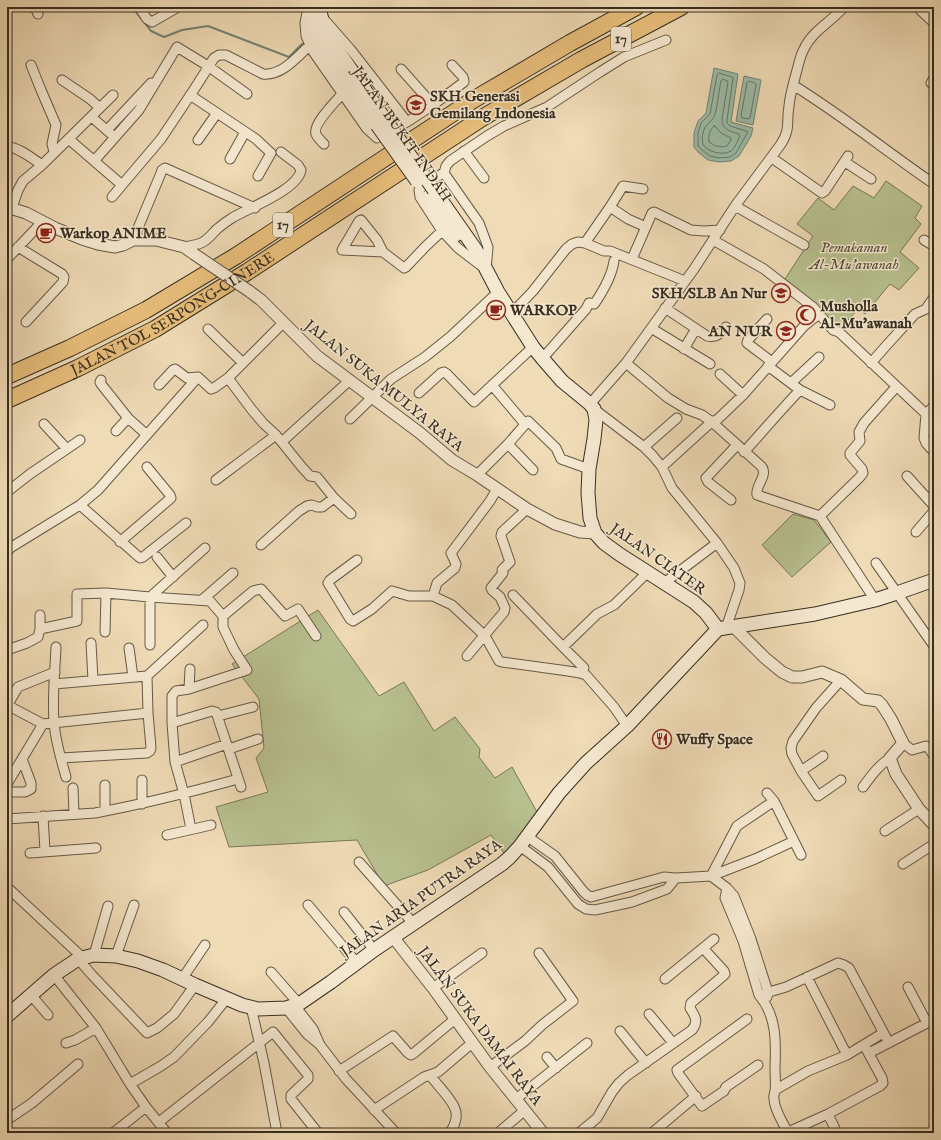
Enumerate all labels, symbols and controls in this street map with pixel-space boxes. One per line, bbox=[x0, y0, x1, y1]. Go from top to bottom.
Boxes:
road number: 17 bbox=[611, 27, 631, 51]
street label: JALAN BUKIT INDAH bbox=[347, 61, 456, 205]
place label: SKH Generasi Gemilang Indonesia bbox=[430, 87, 556, 123]
school or university icon: SKH Generasi Gemilang Indonesia bbox=[405, 94, 427, 116]
road number: 17 bbox=[273, 213, 293, 237]
cafe icon: Warkop ANIME bbox=[35, 222, 57, 244]
place label: Warkop ANIME bbox=[59, 224, 167, 243]
park label: Pemakaman Al-Mu'awanah bbox=[807, 238, 899, 274]
street label: JALAN TOL SERPONG–CINERE bbox=[66, 247, 278, 380]
school or university icon: SKH/SLB An Nur bbox=[770, 282, 792, 304]
place label: SKH/SLB An Nur bbox=[652, 284, 767, 303]
place label: Musholla Al-Mu'awanah bbox=[819, 297, 913, 333]
cafe icon: WARKOP bbox=[485, 299, 507, 321]
place label: WARKOP bbox=[509, 301, 577, 320]
mosque icon: Musholla Al-Mu'awanah bbox=[795, 304, 817, 326]
street label: JALAN SUKA MULYA RAYA bbox=[299, 315, 468, 457]
school or university icon: AN NUR bbox=[775, 320, 797, 342]
place label: AN NUR bbox=[708, 322, 774, 341]
street label: JALAN CIATER bbox=[605, 518, 710, 599]
restaurant icon: Wuffy Space bbox=[651, 728, 673, 750]
place label: Wuffy Space bbox=[675, 730, 753, 749]
street label: JALAN ARIA PUTRA RAYA bbox=[335, 834, 506, 962]
street label: JALAN SUKA DAMAI RAYA bbox=[413, 941, 547, 1110]

